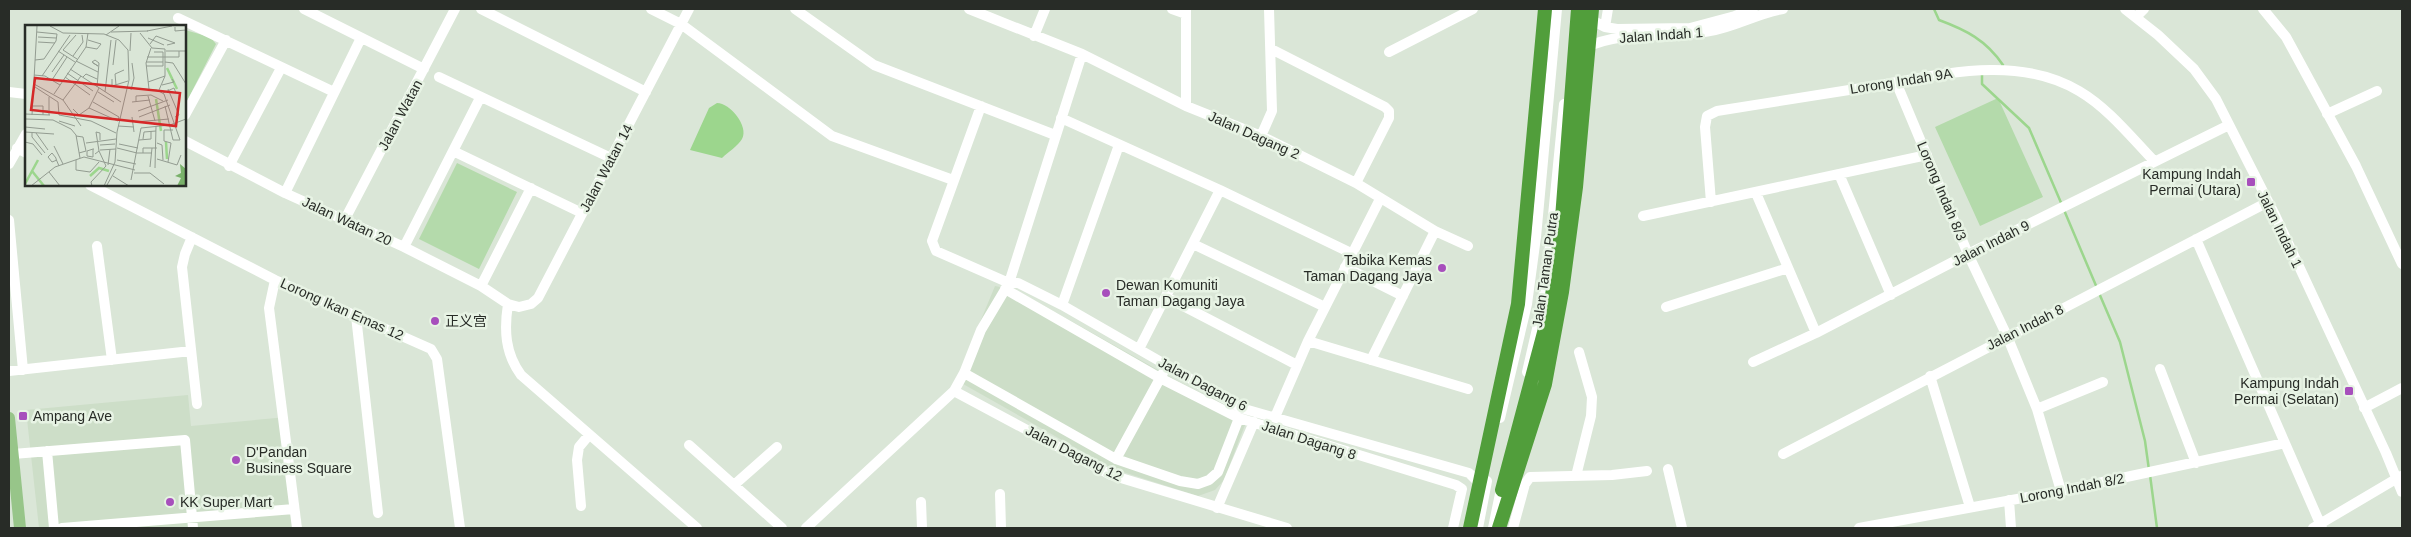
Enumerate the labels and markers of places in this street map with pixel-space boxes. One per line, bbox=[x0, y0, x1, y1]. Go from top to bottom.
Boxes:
place label: Kampung Indah Permai (Utara) bbox=[2142, 166, 2241, 198]
marker: Kampung Indah Permai (Utara) bbox=[2245, 176, 2257, 188]
place label: Tabika Kemas Taman Dagang Jaya bbox=[1304, 252, 1432, 284]
marker: Tabika Kemas Taman Dagang Jaya bbox=[1436, 262, 1448, 274]
place label: Dewan Komuniti Taman Dagang Jaya bbox=[1116, 277, 1245, 309]
marker: Dewan Komuniti Taman Dagang Jaya bbox=[1100, 287, 1112, 299]
place label: 正义宫 bbox=[445, 313, 487, 329]
marker: 正义宫 bbox=[429, 315, 441, 327]
place label: Kampung Indah Permai (Selatan) bbox=[2234, 375, 2339, 407]
marker: Kampung Indah Permai (Selatan) bbox=[2343, 385, 2355, 397]
place label: Ampang Ave bbox=[33, 408, 112, 424]
marker: Ampang Ave bbox=[17, 410, 29, 422]
place label: D'Pandan Business Square bbox=[246, 444, 352, 476]
marker: D'Pandan Business Square bbox=[230, 454, 242, 466]
place label: KK Super Mart bbox=[180, 494, 272, 510]
marker: KK Super Mart bbox=[164, 496, 176, 508]

